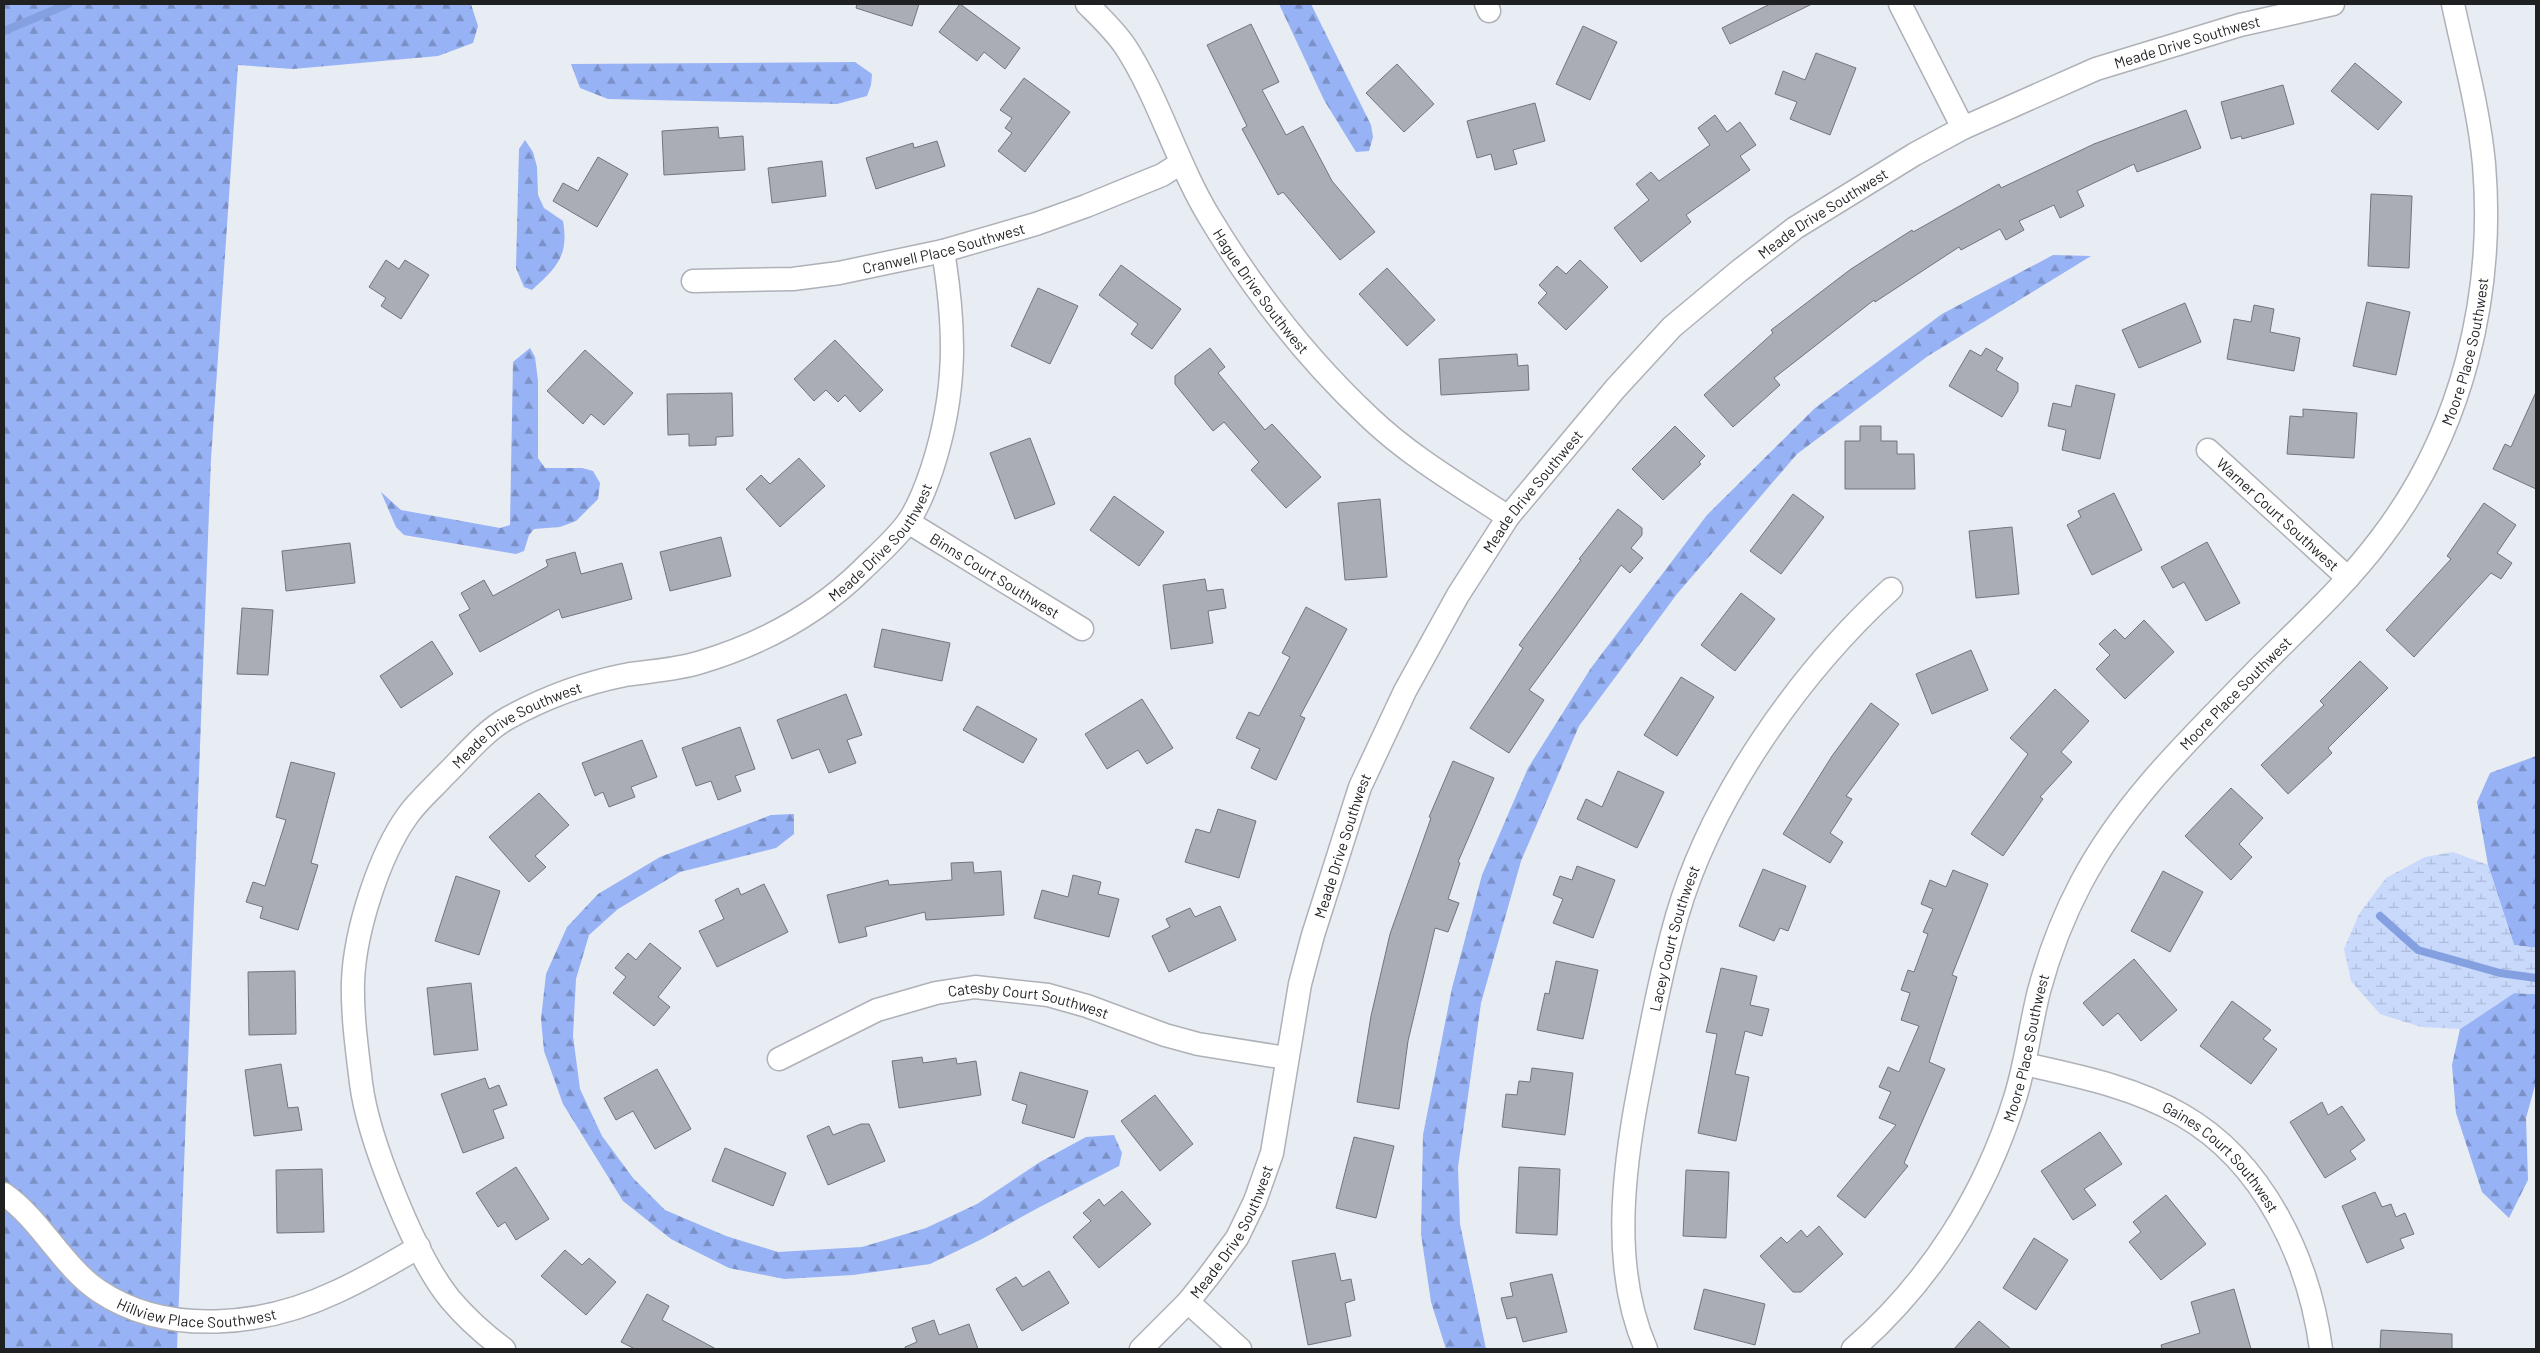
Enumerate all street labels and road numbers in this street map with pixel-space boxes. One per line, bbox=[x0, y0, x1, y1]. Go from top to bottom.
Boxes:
street label: Meade Drive Southwest bbox=[2112, 12, 2262, 72]
street label: Meade Drive Southwest bbox=[1754, 164, 1891, 262]
street label: Cranwell Place Southwest bbox=[861, 219, 1027, 277]
street label: Hague Drive Southwest bbox=[1210, 225, 1313, 357]
street label: Moore Place Southwest bbox=[2437, 277, 2491, 428]
street label: Meade Drive Southwest bbox=[1479, 426, 1586, 556]
street label: Warner Court Southwest bbox=[2213, 454, 2343, 574]
street label: Meade Drive Southwest bbox=[824, 481, 935, 605]
street label: Binns Court Southwest bbox=[927, 529, 1063, 622]
street label: Moore Place Southwest bbox=[2175, 633, 2295, 753]
street label: Meade Drive Southwest bbox=[448, 678, 584, 772]
street label: Meade Drive Southwest bbox=[1310, 770, 1374, 920]
street label: Lacey Court Southwest bbox=[1645, 863, 1703, 1013]
street label: Moore Place Southwest bbox=[1999, 971, 2052, 1124]
street label: Catesby Court Southwest bbox=[947, 978, 1111, 1022]
street label: Gaines Court Southwest bbox=[2160, 1097, 2283, 1216]
street label: Meade Drive Southwest bbox=[1186, 1163, 1276, 1302]
street label: Hillview Place Southwest bbox=[114, 1294, 278, 1331]

